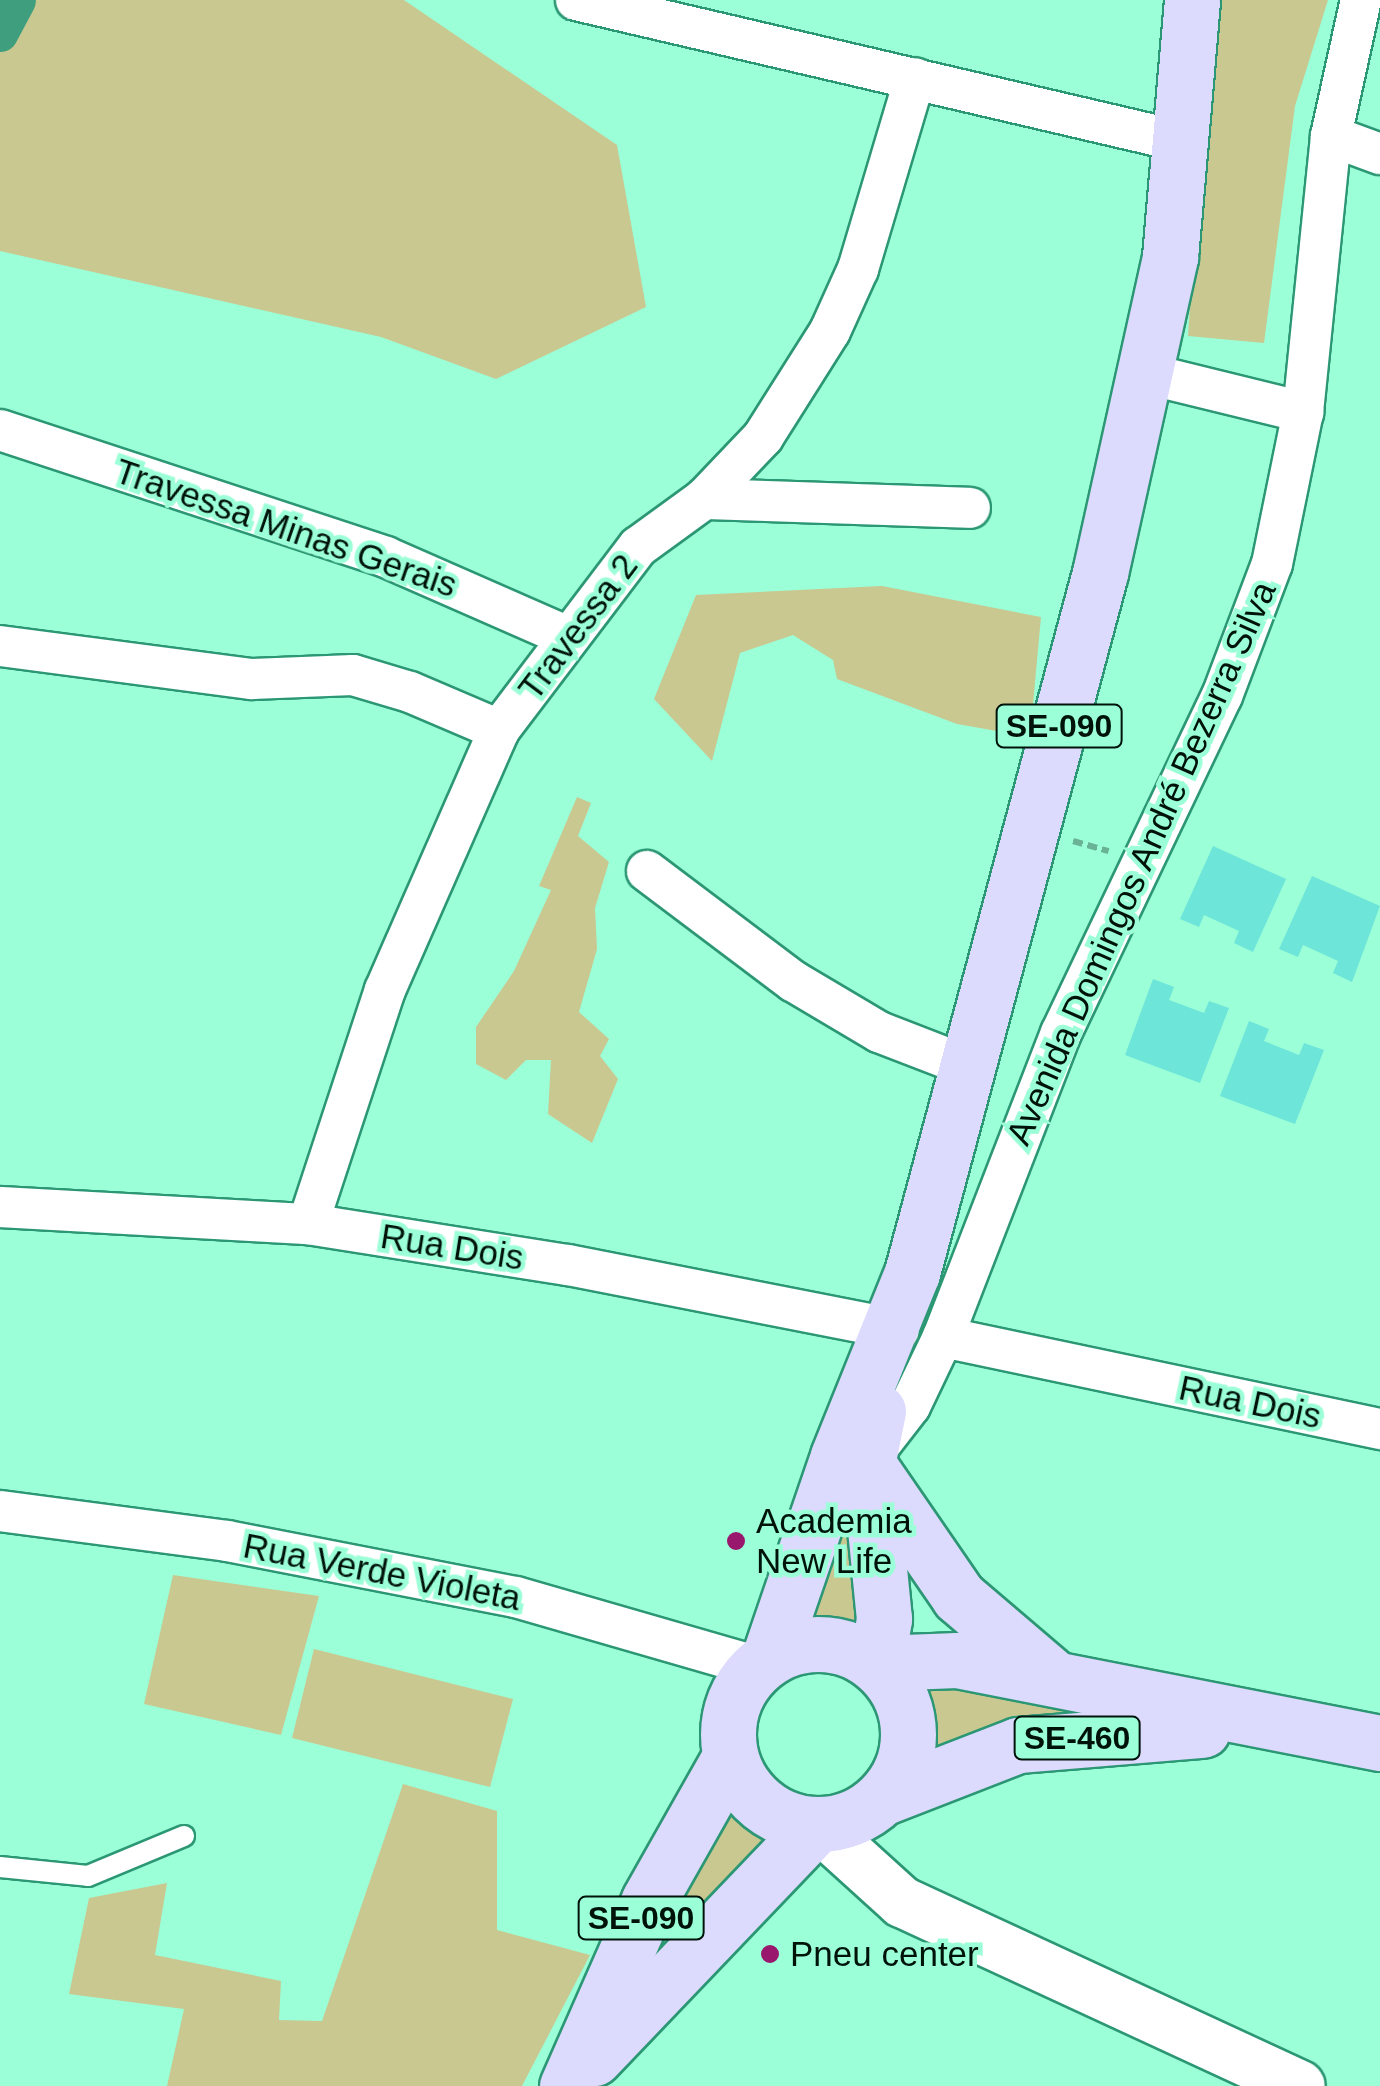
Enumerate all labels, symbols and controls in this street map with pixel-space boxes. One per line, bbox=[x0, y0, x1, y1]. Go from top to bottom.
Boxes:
street label: Travessa Minas Gerais bbox=[110, 450, 462, 606]
street label: Travessa 2 bbox=[510, 546, 646, 708]
street label: Avenida Domingos André Bezerra Silva bbox=[997, 574, 1285, 1152]
road number: SE-090 bbox=[994, 699, 1124, 753]
street label: Rua Dois bbox=[378, 1215, 526, 1279]
street label: Rua Dois bbox=[1175, 1366, 1325, 1438]
place label: Academia New Life bbox=[756, 1500, 912, 1582]
street label: Rua Verde Violeta bbox=[240, 1525, 524, 1619]
marker: Academia New Life bbox=[725, 1530, 747, 1552]
road number: SE-460 bbox=[1012, 1711, 1142, 1765]
road number: SE-090 bbox=[576, 1891, 706, 1945]
place label: Pneu center bbox=[790, 1933, 979, 1975]
marker: Pneu center bbox=[759, 1943, 781, 1965]

